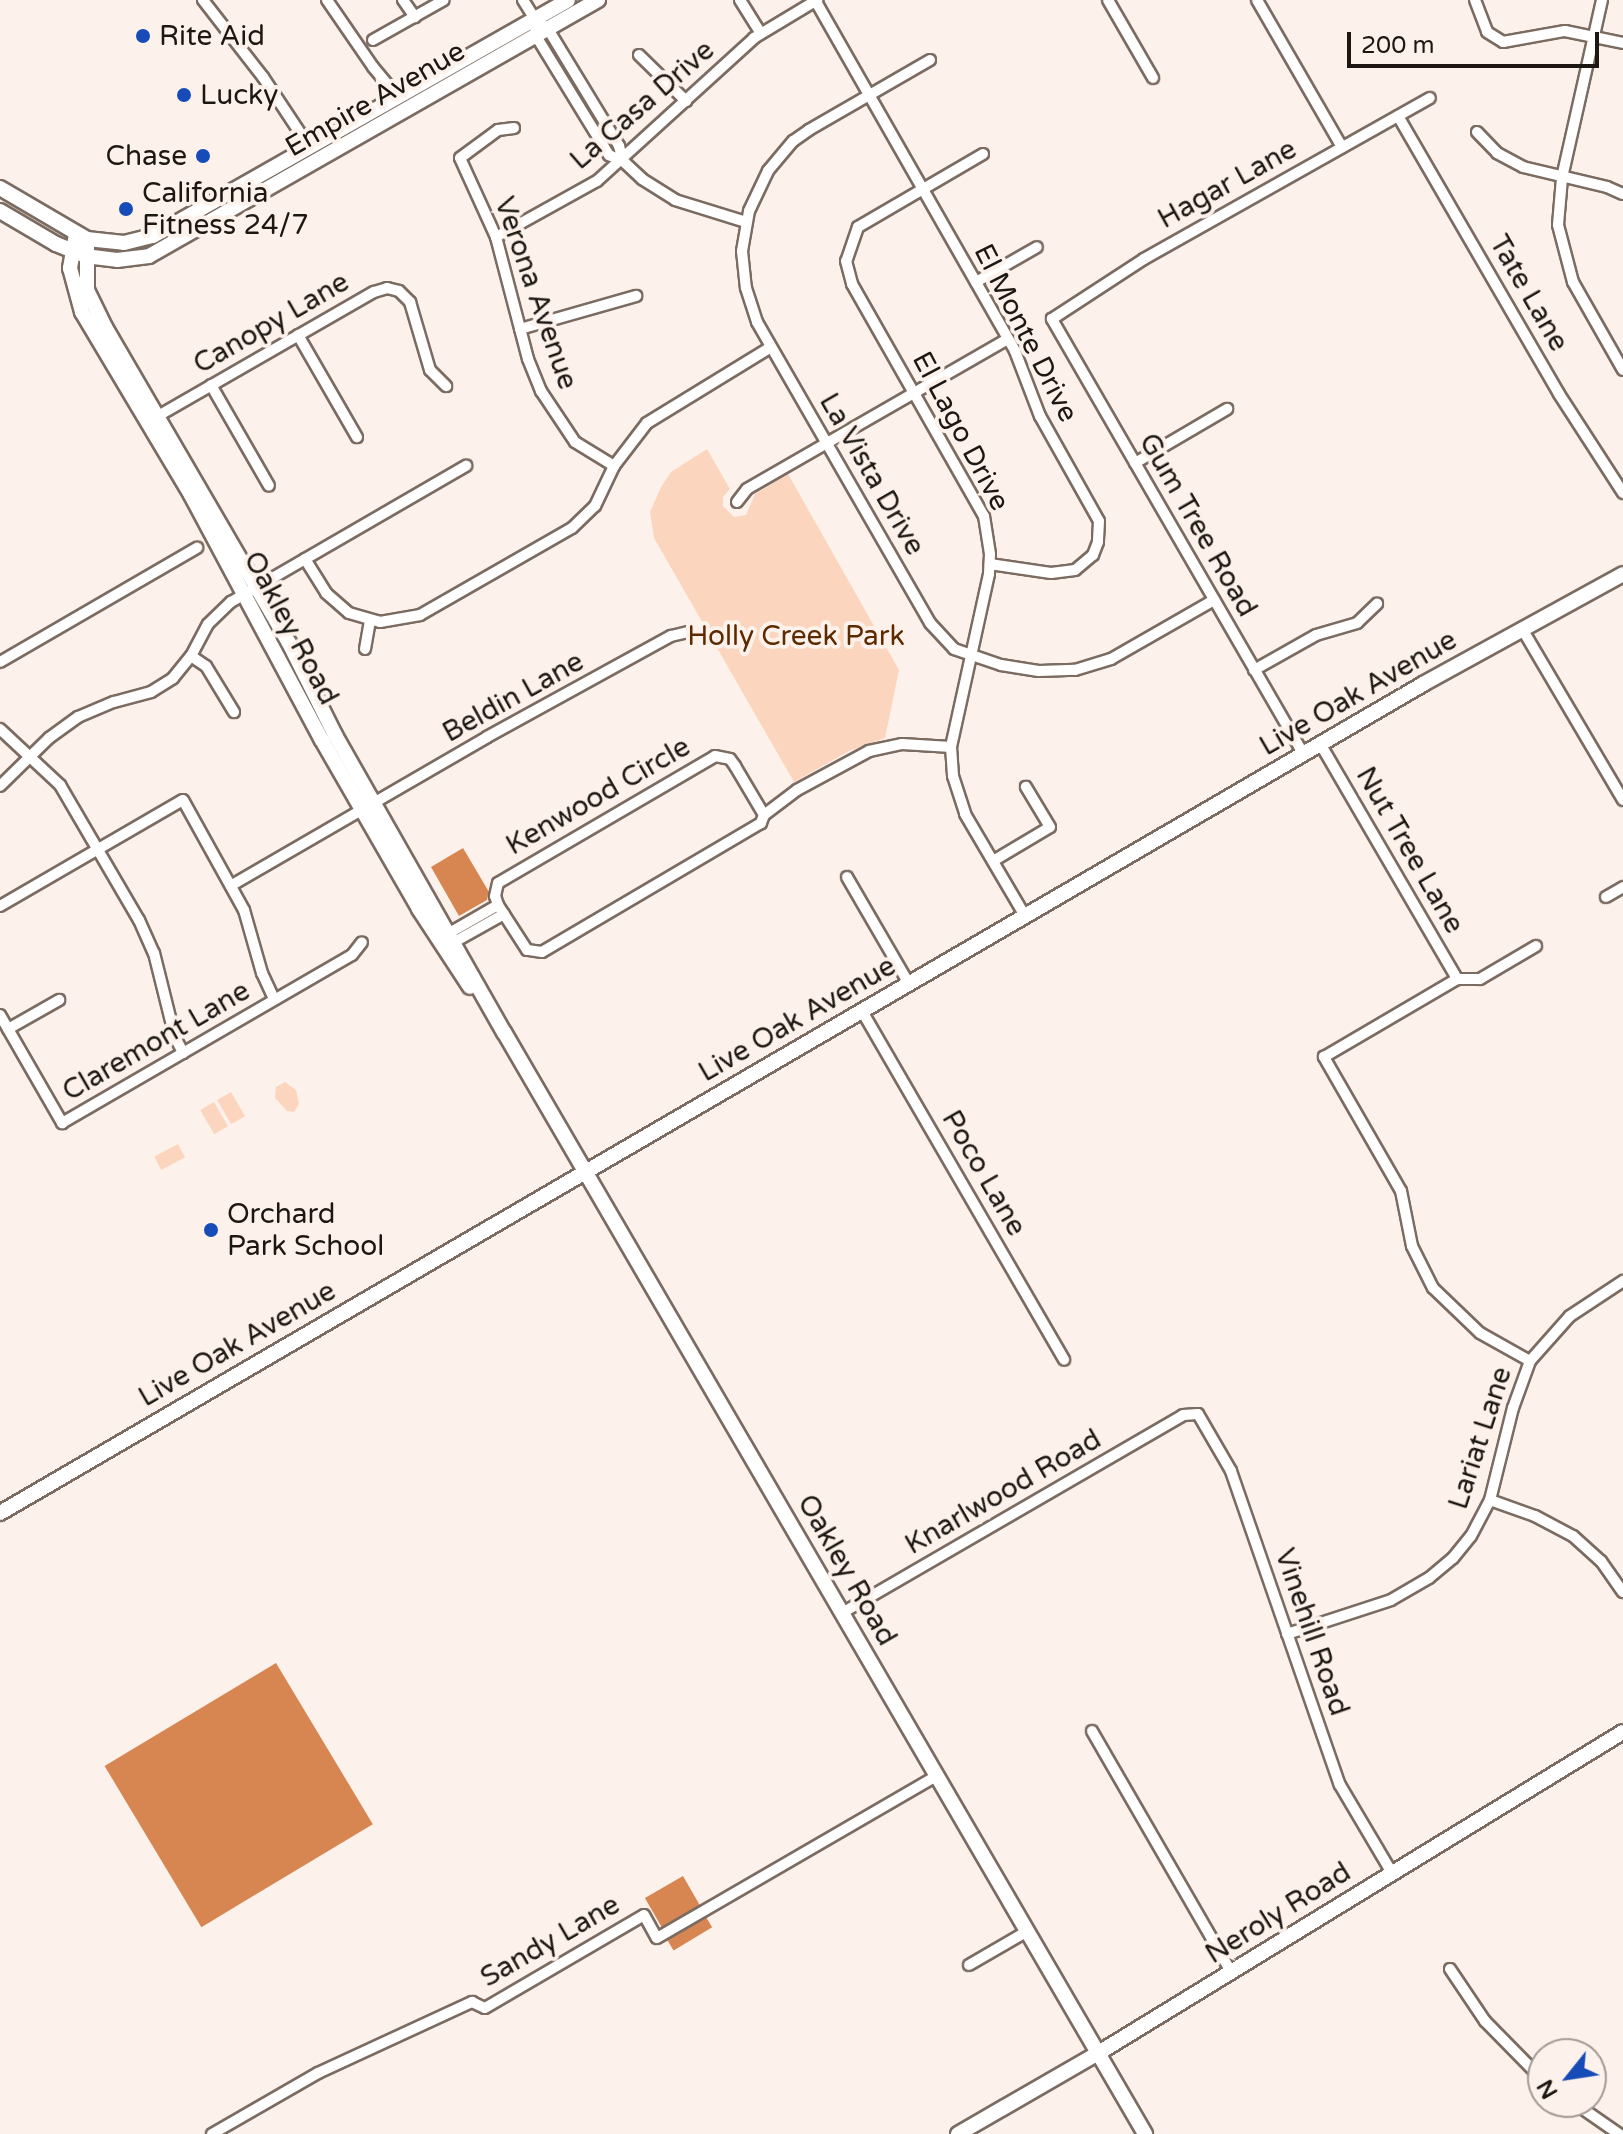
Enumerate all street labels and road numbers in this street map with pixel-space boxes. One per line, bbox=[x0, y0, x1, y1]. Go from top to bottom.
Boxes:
street label: La Casa Drive bbox=[563, 33, 721, 177]
street label: Empire Avenue bbox=[279, 34, 471, 164]
street label: Hagar Lane bbox=[1152, 132, 1302, 236]
street label: Verona Avenue bbox=[487, 192, 585, 394]
street label: Tate Lane bbox=[1482, 229, 1576, 357]
street label: El Monte Drive bbox=[967, 238, 1085, 428]
street label: Canopy Lane bbox=[187, 265, 355, 381]
street label: El Lago Drive bbox=[905, 346, 1017, 516]
street label: La Vista Drive bbox=[812, 387, 932, 561]
street label: Gum Tree Road bbox=[1132, 427, 1264, 623]
street label: Oakley Road bbox=[237, 546, 345, 710]
street label: Live Oak Avenue bbox=[1254, 623, 1462, 763]
street label: Beldin Lane bbox=[437, 645, 589, 749]
street label: Kenwood Circle bbox=[500, 730, 696, 862]
street label: Nut Tree Lane bbox=[1349, 761, 1471, 939]
street label: Live Oak Avenue bbox=[693, 949, 901, 1089]
street label: Claremont Lane bbox=[56, 974, 256, 1108]
street label: Poco Lane bbox=[935, 1104, 1033, 1242]
street label: Live Oak Avenue bbox=[133, 1274, 341, 1414]
street label: Lariat Lane bbox=[1441, 1363, 1519, 1513]
street label: Knarlwood Road bbox=[899, 1422, 1107, 1562]
street label: Oakley Road bbox=[790, 1489, 904, 1651]
street label: Vinehill Road bbox=[1268, 1544, 1356, 1720]
street label: Neroly Road bbox=[1199, 1855, 1357, 1971]
street label: Sandy Lane bbox=[475, 1888, 625, 1994]

